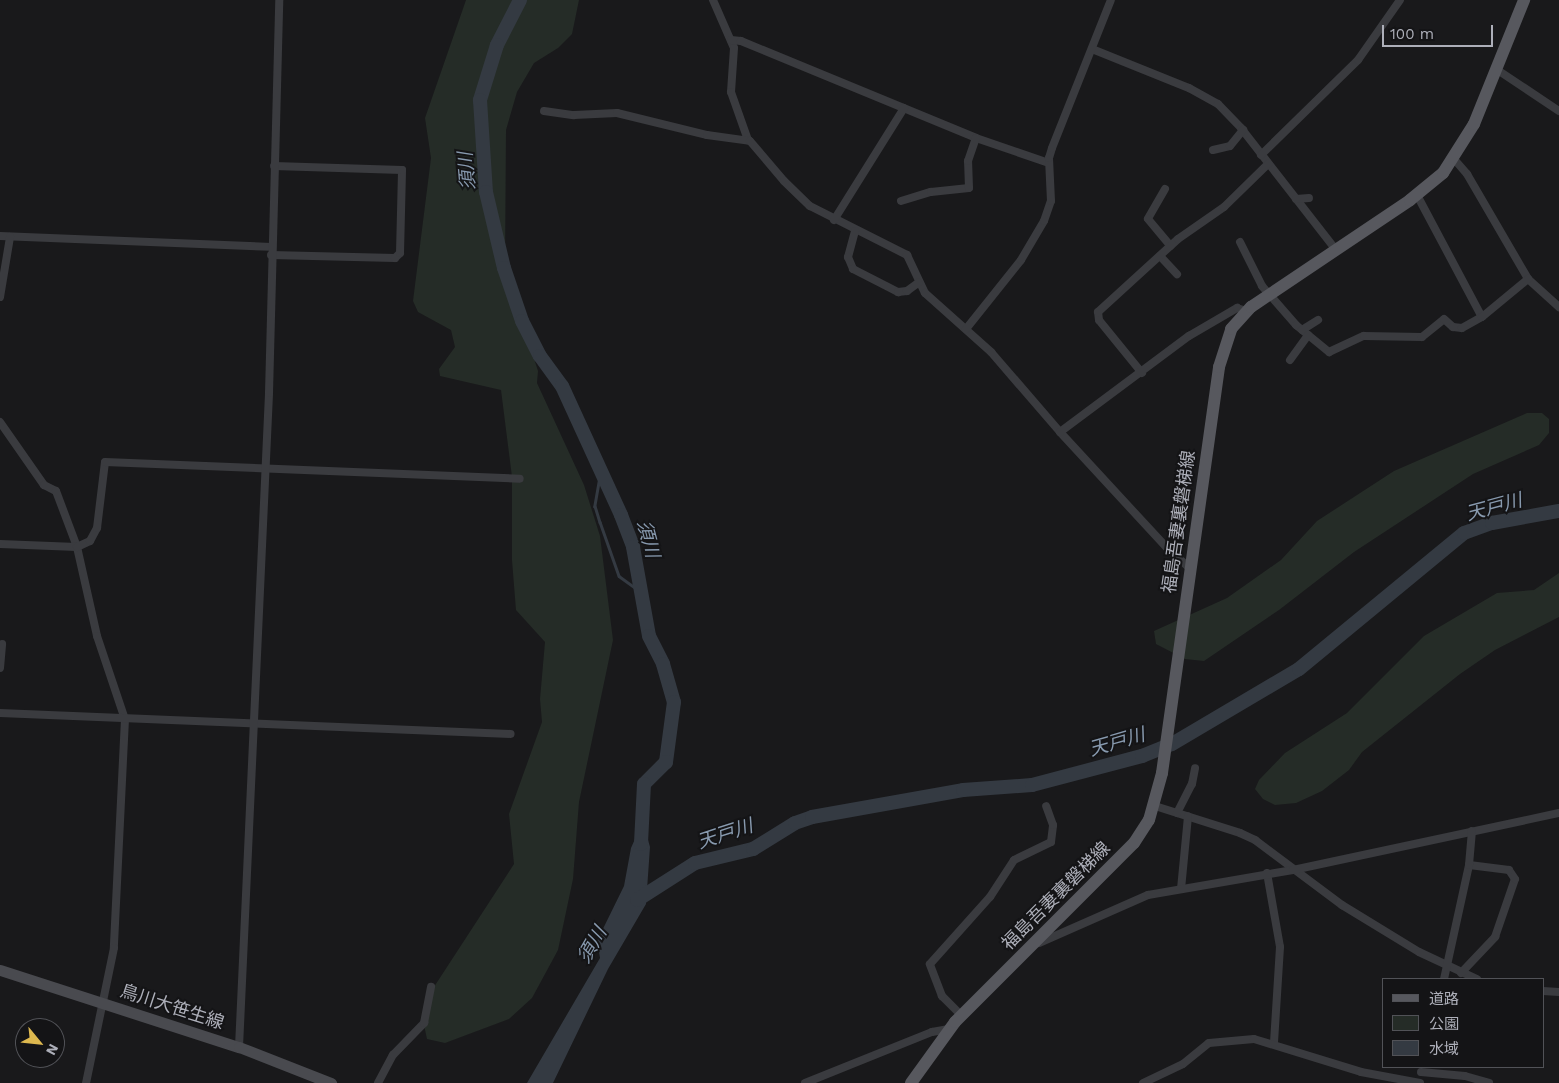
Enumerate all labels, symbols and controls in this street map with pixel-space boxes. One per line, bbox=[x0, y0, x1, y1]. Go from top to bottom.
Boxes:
scale bar bbox=[1384, 15, 1495, 47]
text: 100 m bbox=[1390, 25, 1434, 43]
water label: 須川 bbox=[454, 151, 480, 191]
street label: 福島吾妻裏磐梯線 bbox=[1158, 449, 1200, 595]
water label: 天戸川 bbox=[1464, 489, 1524, 525]
water label: 須川 bbox=[632, 518, 664, 560]
water label: 天戸川 bbox=[1086, 723, 1148, 761]
water label: 天戸川 bbox=[694, 814, 756, 854]
street label: 福島吾妻裏磐梯線 bbox=[997, 837, 1115, 955]
water label: 須川 bbox=[573, 923, 611, 967]
legend bbox=[1382, 978, 1544, 1068]
street label: 鳥川大笹生線 bbox=[117, 980, 227, 1034]
text: 道路 bbox=[1429, 990, 1459, 1008]
text: 公園 bbox=[1429, 1015, 1459, 1033]
north arrow bbox=[15, 1018, 65, 1068]
text: 水域 bbox=[1429, 1040, 1459, 1058]
text: N bbox=[43, 1041, 62, 1058]

